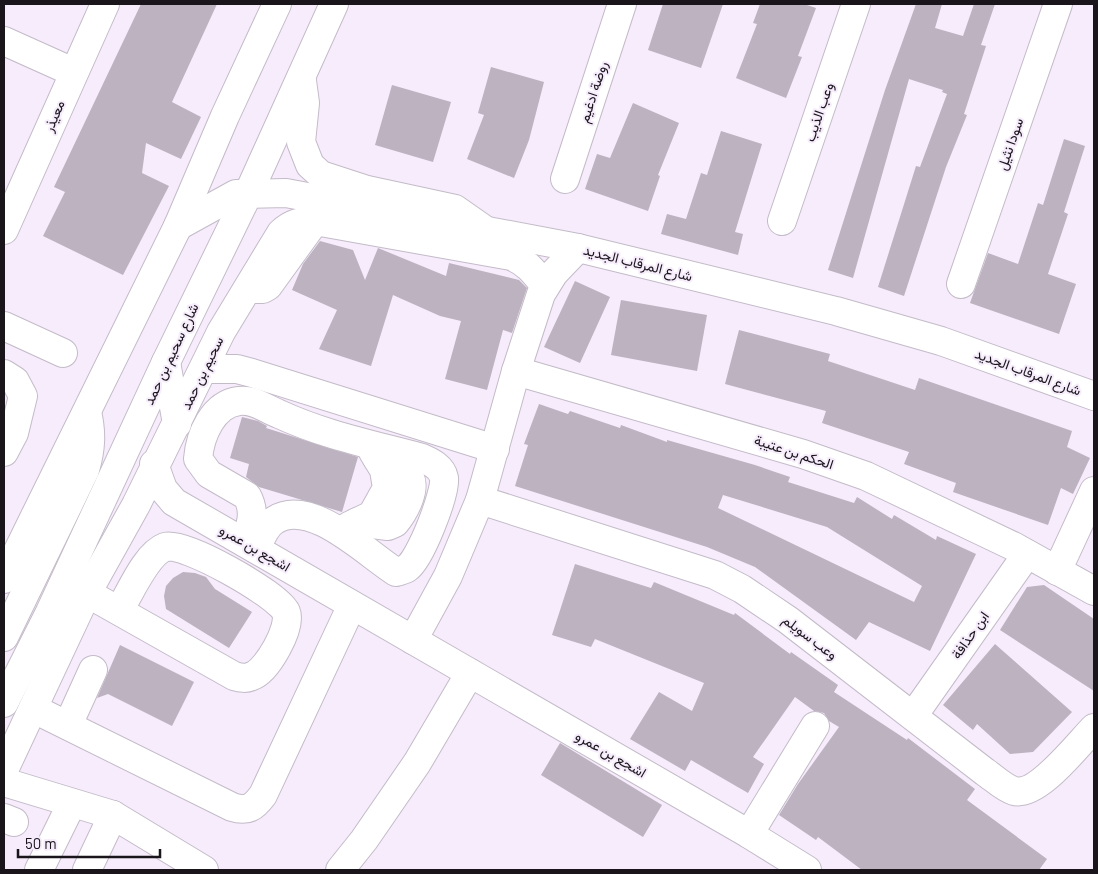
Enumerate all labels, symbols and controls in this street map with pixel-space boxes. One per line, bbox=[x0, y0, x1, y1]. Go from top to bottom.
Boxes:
street label: روضة ادغيم bbox=[575, 59, 611, 125]
street label: وعب الذيب bbox=[800, 80, 838, 144]
street label: معيذر bbox=[39, 97, 69, 136]
street label: سودا نثيل bbox=[993, 116, 1027, 172]
street label: شارع المرقاب الجديد bbox=[581, 241, 694, 287]
street label: شارع سحيم بن حمد bbox=[140, 301, 202, 407]
street label: سحيم بن حمد bbox=[177, 334, 227, 412]
street label: شارع المرقاب الجديد bbox=[972, 344, 1084, 401]
street label: الحكم بن عتيبة bbox=[752, 431, 836, 473]
street label: اشجع بن عمرو bbox=[215, 520, 294, 577]
street label: ابن حذافة bbox=[947, 608, 993, 662]
street label: وعب سويلم bbox=[779, 610, 841, 664]
street label: اشجع بن عمرو bbox=[571, 726, 650, 783]
scale bar bbox=[18, 826, 160, 858]
text: 50 m bbox=[25, 834, 57, 852]

